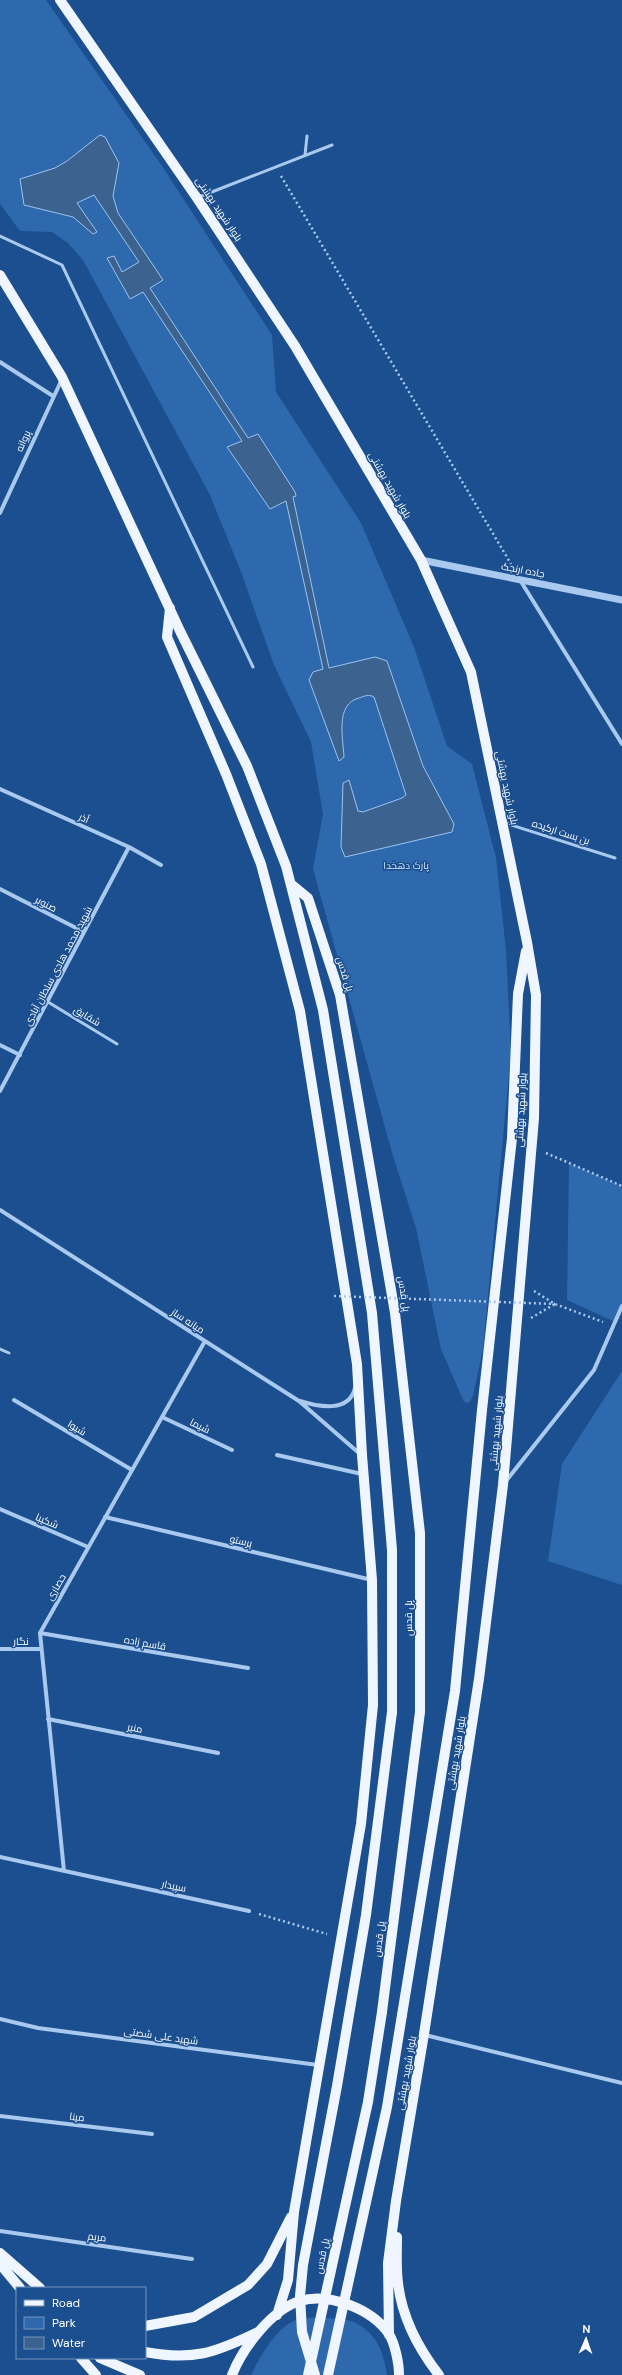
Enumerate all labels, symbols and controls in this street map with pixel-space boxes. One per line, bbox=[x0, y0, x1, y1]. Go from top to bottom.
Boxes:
street label: بلوار شهید بهشتی bbox=[193, 174, 245, 244]
street label: پروانه bbox=[13, 428, 34, 454]
street label: بلوار شهید بهشتی bbox=[366, 449, 414, 521]
street label: جاده ارنجک bbox=[500, 559, 546, 581]
street label: بلوار شهید بهشتی bbox=[493, 750, 521, 826]
street label: آذر bbox=[76, 810, 92, 826]
street label: بن بست ارکیده bbox=[530, 817, 592, 847]
park label: پارک دهخدا bbox=[383, 859, 429, 872]
street label: صنوبر bbox=[32, 893, 59, 915]
street label: شهید محمد هادی سلطان آبادی bbox=[21, 904, 95, 1028]
street label: پل قدس bbox=[333, 955, 357, 993]
street label: شقایق bbox=[71, 1003, 103, 1029]
street label: بلوار شهید بهشتی bbox=[513, 1072, 529, 1148]
street label: پل قدس bbox=[395, 1275, 413, 1313]
street label: میانه ساز bbox=[168, 1305, 207, 1337]
street label: بلوار شهید بهشتی bbox=[486, 1395, 506, 1471]
street label: شیما bbox=[188, 1416, 212, 1436]
street label: شیوا bbox=[65, 1417, 89, 1439]
street label: شکیبا bbox=[34, 1510, 60, 1532]
street label: پرستو bbox=[228, 1532, 254, 1550]
street label: حصاری bbox=[43, 1571, 69, 1603]
street label: پل قدس bbox=[402, 1600, 415, 1636]
street label: قاسم زاده bbox=[123, 1633, 167, 1654]
street label: نگار bbox=[12, 1635, 29, 1648]
street label: بلوار شهید بهشتی bbox=[444, 1715, 468, 1791]
street label: منیر bbox=[125, 1720, 144, 1736]
street label: سپیدار bbox=[160, 1877, 187, 1895]
street label: پل قدس bbox=[370, 1920, 388, 1958]
street label: شهید علی شصتی bbox=[123, 2024, 199, 2048]
street label: بلوار شهید بهشتی bbox=[393, 2035, 419, 2111]
street label: مینا bbox=[69, 2110, 85, 2124]
street label: مریم bbox=[87, 2229, 107, 2246]
street label: پل قدس bbox=[312, 2237, 332, 2275]
legend bbox=[16, 2287, 146, 2359]
text: Road bbox=[52, 2295, 80, 2311]
text: Park bbox=[52, 2315, 76, 2331]
north arrow bbox=[566, 2319, 606, 2359]
text: N bbox=[582, 2322, 591, 2336]
text: Water bbox=[52, 2335, 86, 2351]

